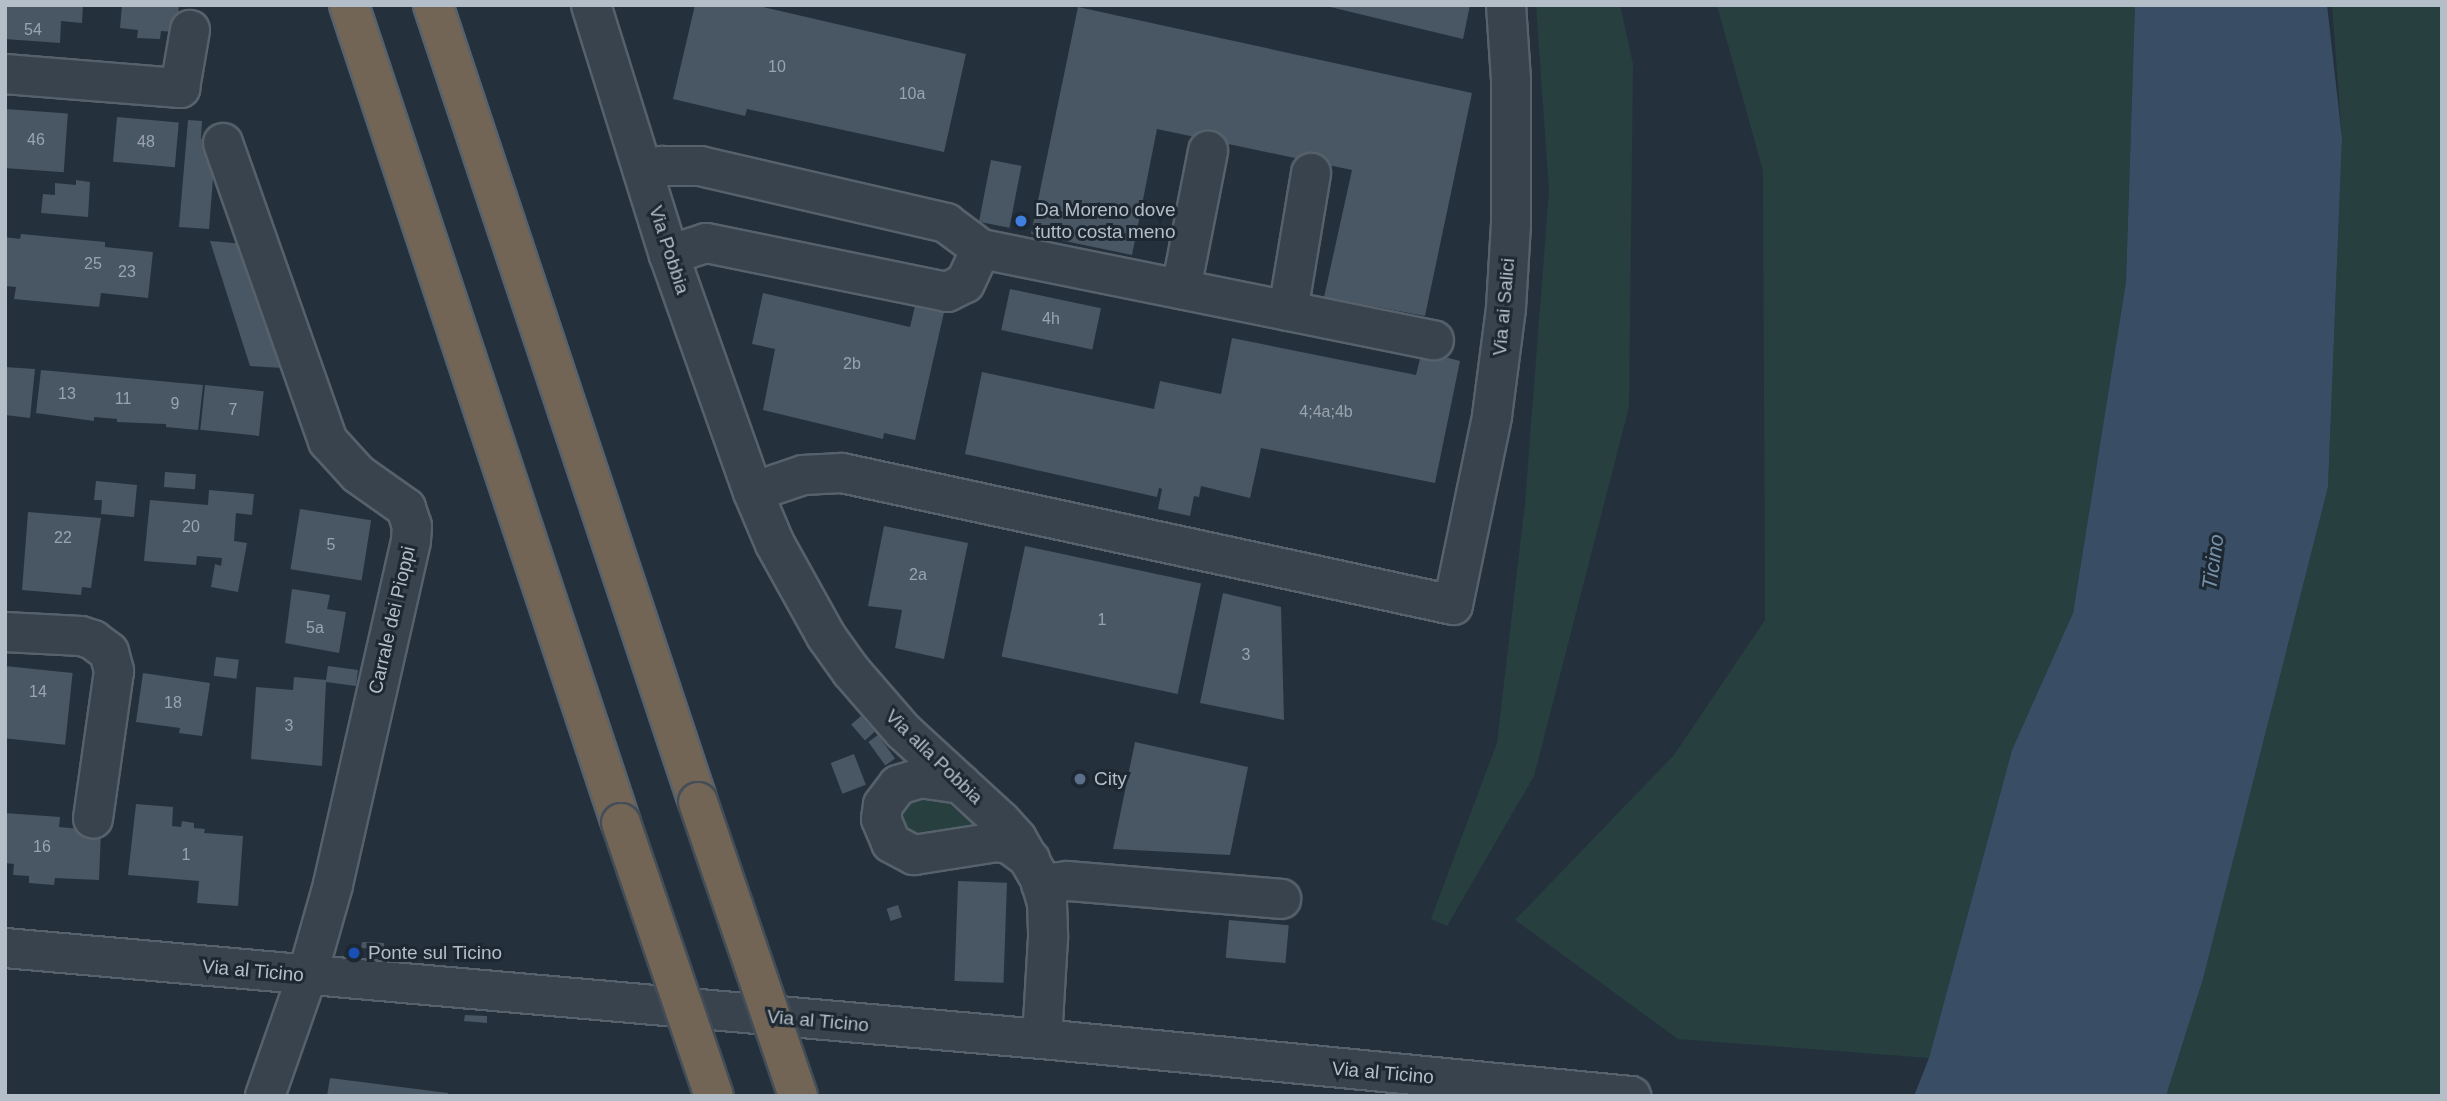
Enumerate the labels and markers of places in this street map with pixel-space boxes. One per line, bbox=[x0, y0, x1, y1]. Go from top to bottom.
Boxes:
place label: Da Moreno dove tutto costa meno bbox=[1035, 199, 1175, 243]
marker: Da Moreno dove tutto costa meno bbox=[1013, 213, 1029, 229]
place label: City bbox=[1094, 768, 1127, 790]
marker: City bbox=[1072, 771, 1088, 787]
place label: Ponte sul Ticino bbox=[368, 942, 502, 964]
marker: Ponte sul Ticino bbox=[346, 945, 362, 961]

